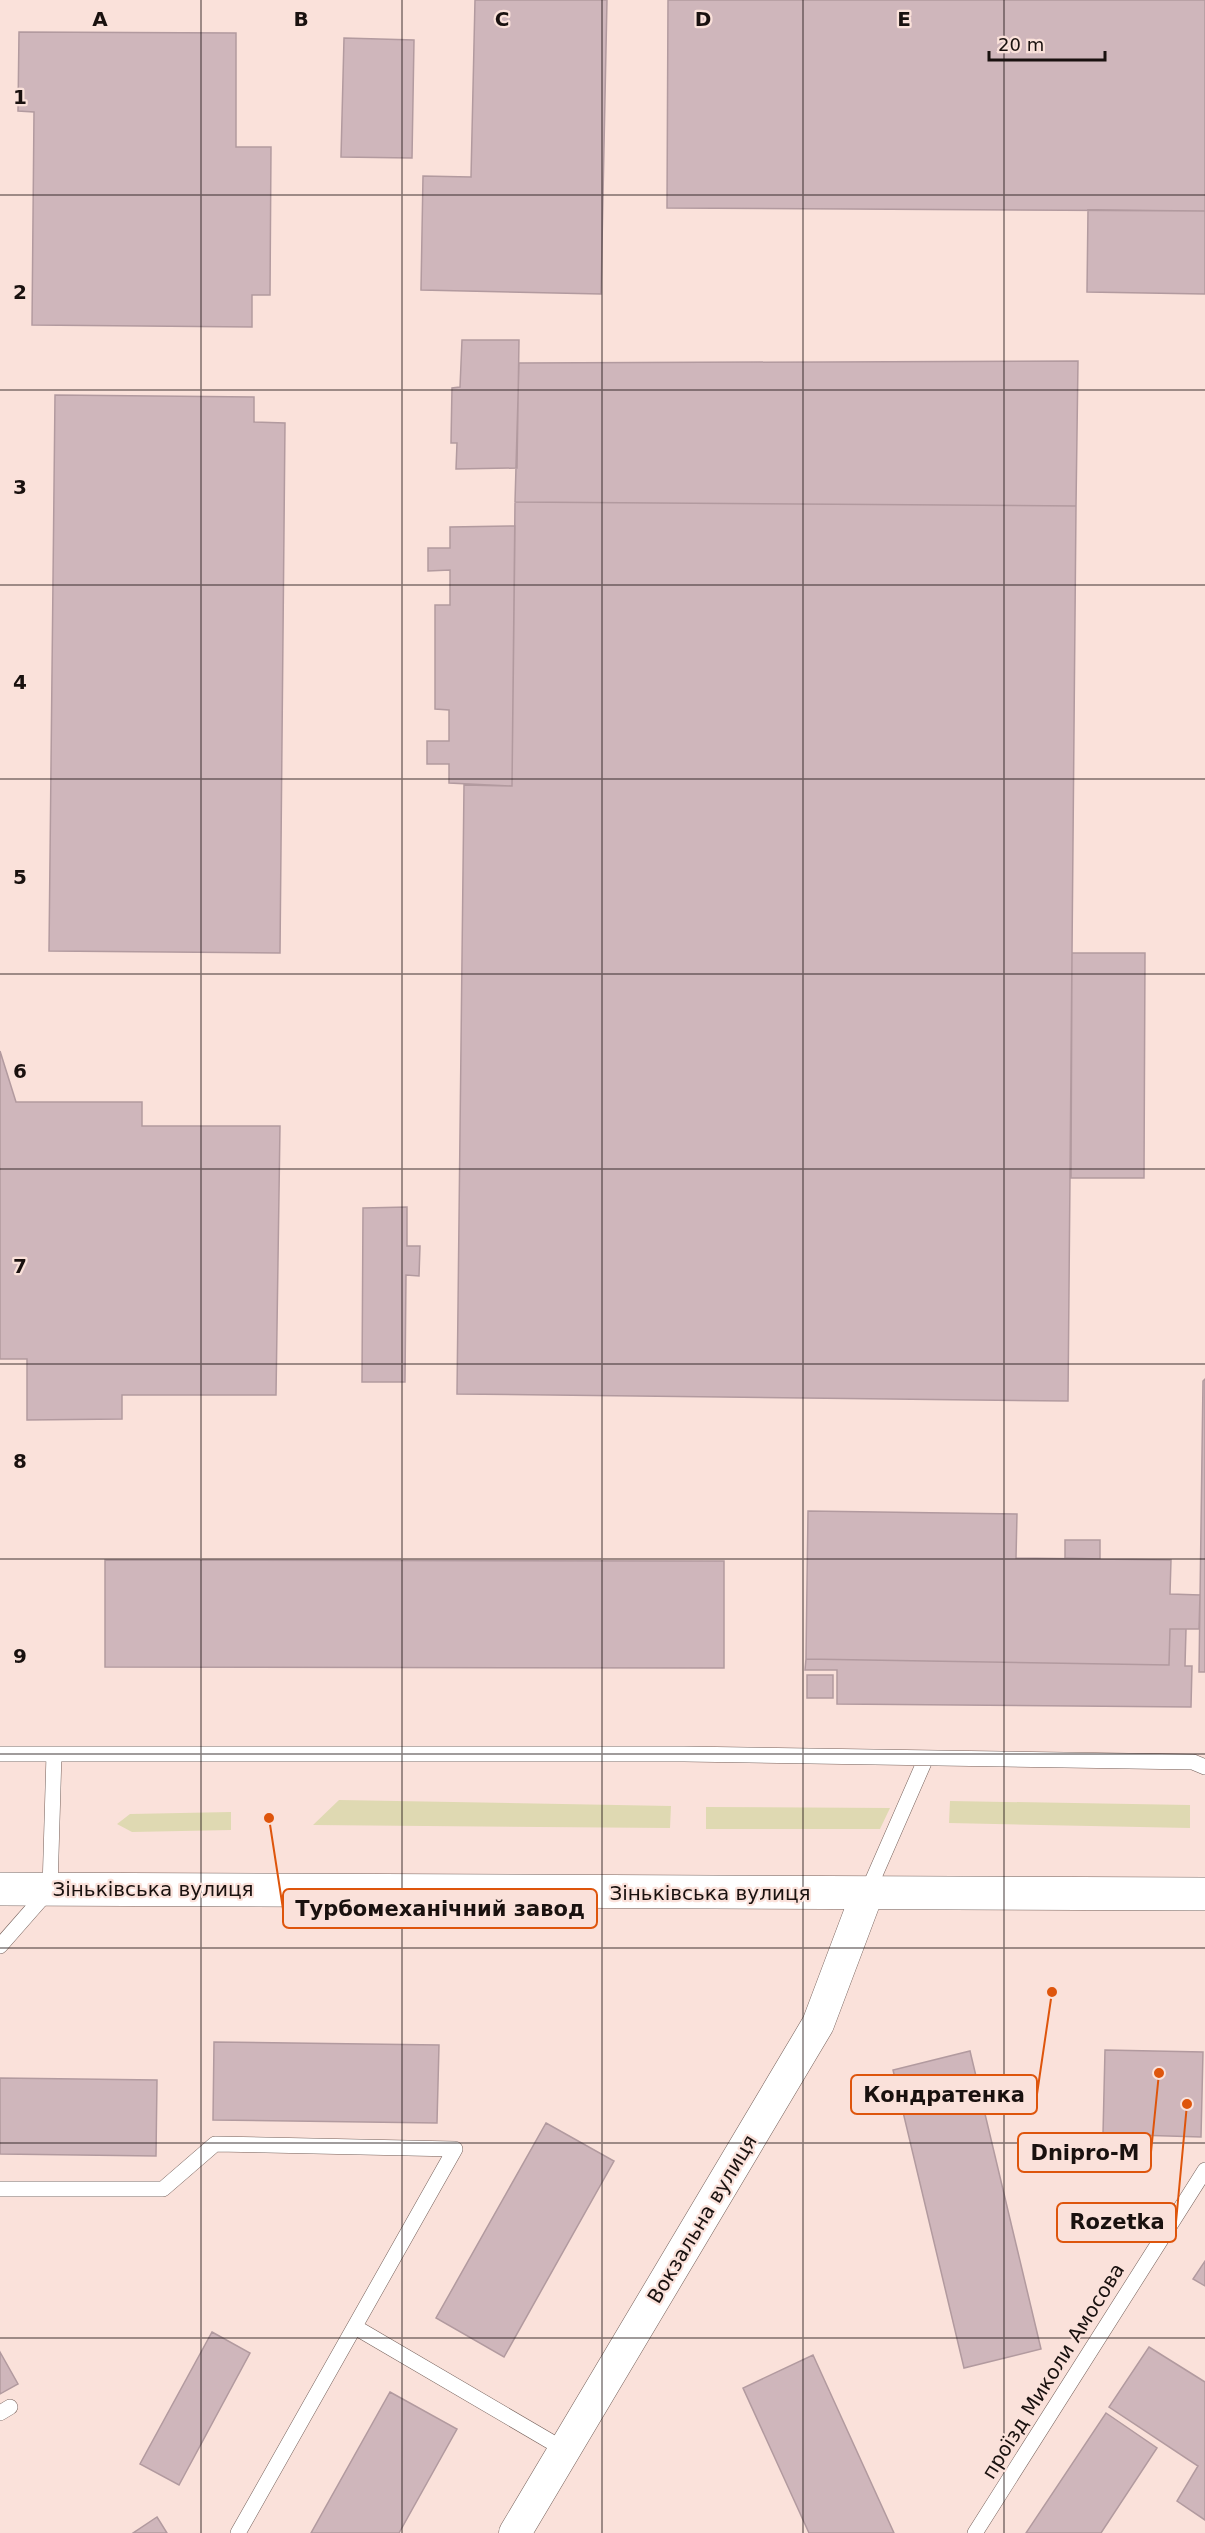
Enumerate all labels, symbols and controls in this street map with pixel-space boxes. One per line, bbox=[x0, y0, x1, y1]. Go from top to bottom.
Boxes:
text: A bbox=[92, 7, 108, 31]
text: B bbox=[293, 7, 309, 31]
text: C bbox=[495, 7, 509, 31]
text: D bbox=[695, 7, 711, 31]
text: E bbox=[897, 7, 911, 31]
scale bar bbox=[989, 24, 1104, 62]
text: 20 m bbox=[998, 34, 1044, 55]
text: 1 bbox=[13, 85, 27, 109]
text: 2 bbox=[13, 280, 27, 304]
text: 3 bbox=[13, 475, 27, 499]
text: 4 bbox=[13, 670, 27, 694]
text: 5 bbox=[13, 865, 27, 889]
text: 6 bbox=[13, 1059, 27, 1083]
text: 7 bbox=[13, 1254, 27, 1278]
text: 8 bbox=[13, 1449, 27, 1473]
text: 9 bbox=[13, 1644, 27, 1668]
street label: Зіньківська вулиця bbox=[52, 1877, 254, 1901]
street label: Зіньківська вулиця bbox=[609, 1881, 811, 1905]
callout: Турбомеханічний завод bbox=[283, 1889, 597, 1928]
text: Турбомеханічний завод bbox=[295, 1897, 585, 1921]
callout: Кондратенка bbox=[851, 2075, 1037, 2114]
text: Кондратенка bbox=[863, 2083, 1025, 2107]
street label: Вокзальна вулиця bbox=[642, 2130, 762, 2308]
callout: Dnipro-M bbox=[1018, 2133, 1151, 2172]
text: Dnipro-M bbox=[1030, 2141, 1140, 2165]
callout: Rozetka bbox=[1057, 2203, 1176, 2242]
text: Rozetka bbox=[1069, 2210, 1165, 2234]
street label: проїзд Миколи Амосова bbox=[977, 2259, 1129, 2483]

